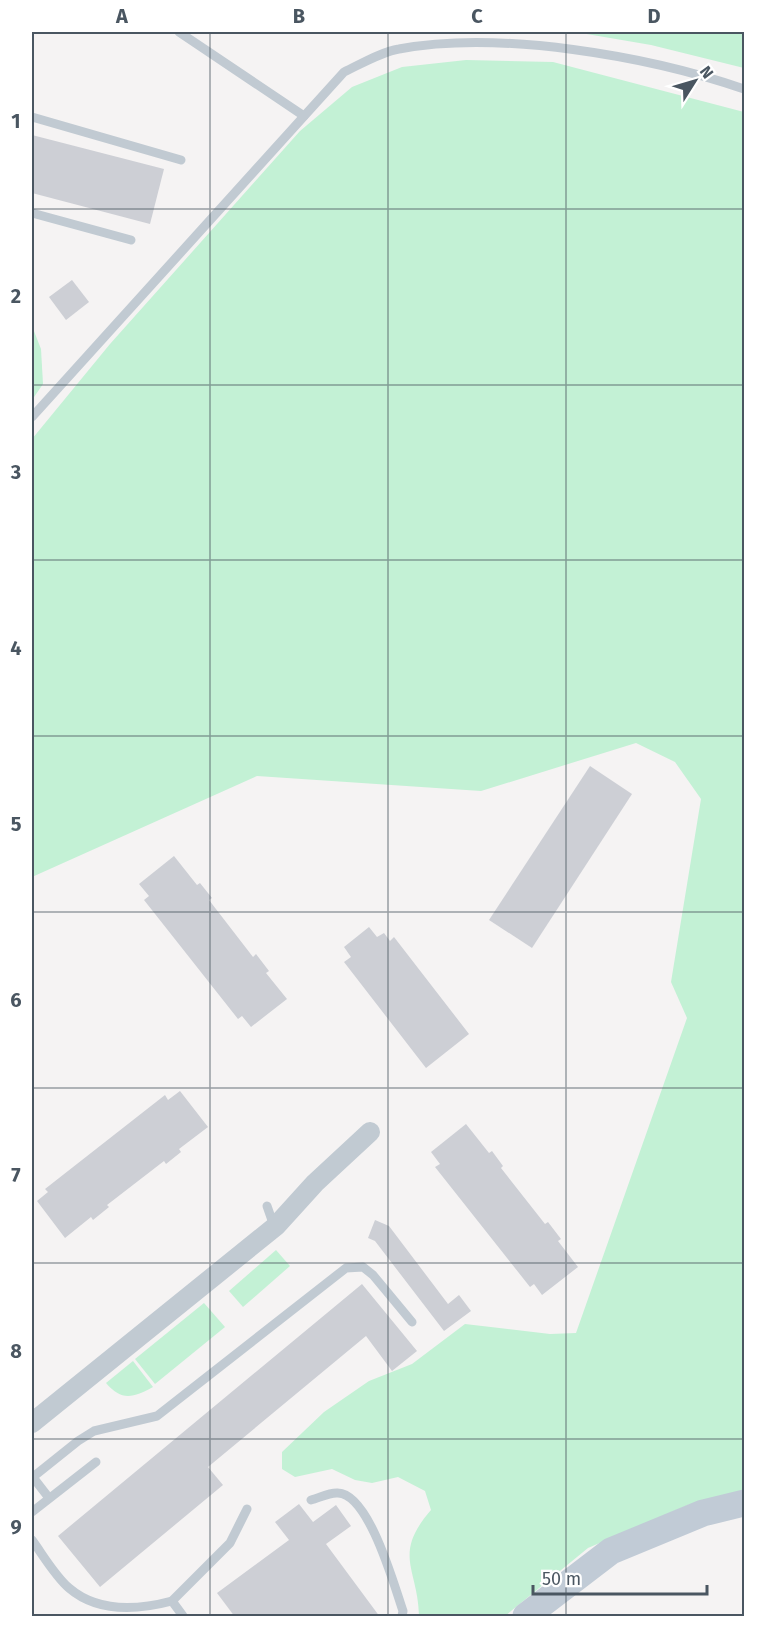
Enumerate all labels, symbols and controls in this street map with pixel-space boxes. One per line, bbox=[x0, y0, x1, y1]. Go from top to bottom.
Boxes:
text: A bbox=[115, 4, 129, 28]
text: B bbox=[293, 4, 305, 28]
text: C bbox=[471, 4, 483, 28]
text: D bbox=[647, 4, 661, 28]
north arrow bbox=[665, 51, 725, 111]
text: N bbox=[696, 62, 717, 82]
text: 1 bbox=[11, 109, 21, 133]
text: 2 bbox=[11, 284, 21, 308]
text: 3 bbox=[10, 460, 21, 484]
text: 4 bbox=[10, 636, 22, 660]
text: 5 bbox=[11, 812, 22, 836]
text: 6 bbox=[10, 988, 22, 1012]
text: 7 bbox=[11, 1163, 21, 1187]
text: 8 bbox=[10, 1339, 22, 1363]
text: 9 bbox=[10, 1515, 22, 1539]
scale bar bbox=[533, 1558, 707, 1596]
text: 50 m bbox=[542, 1568, 581, 1590]

